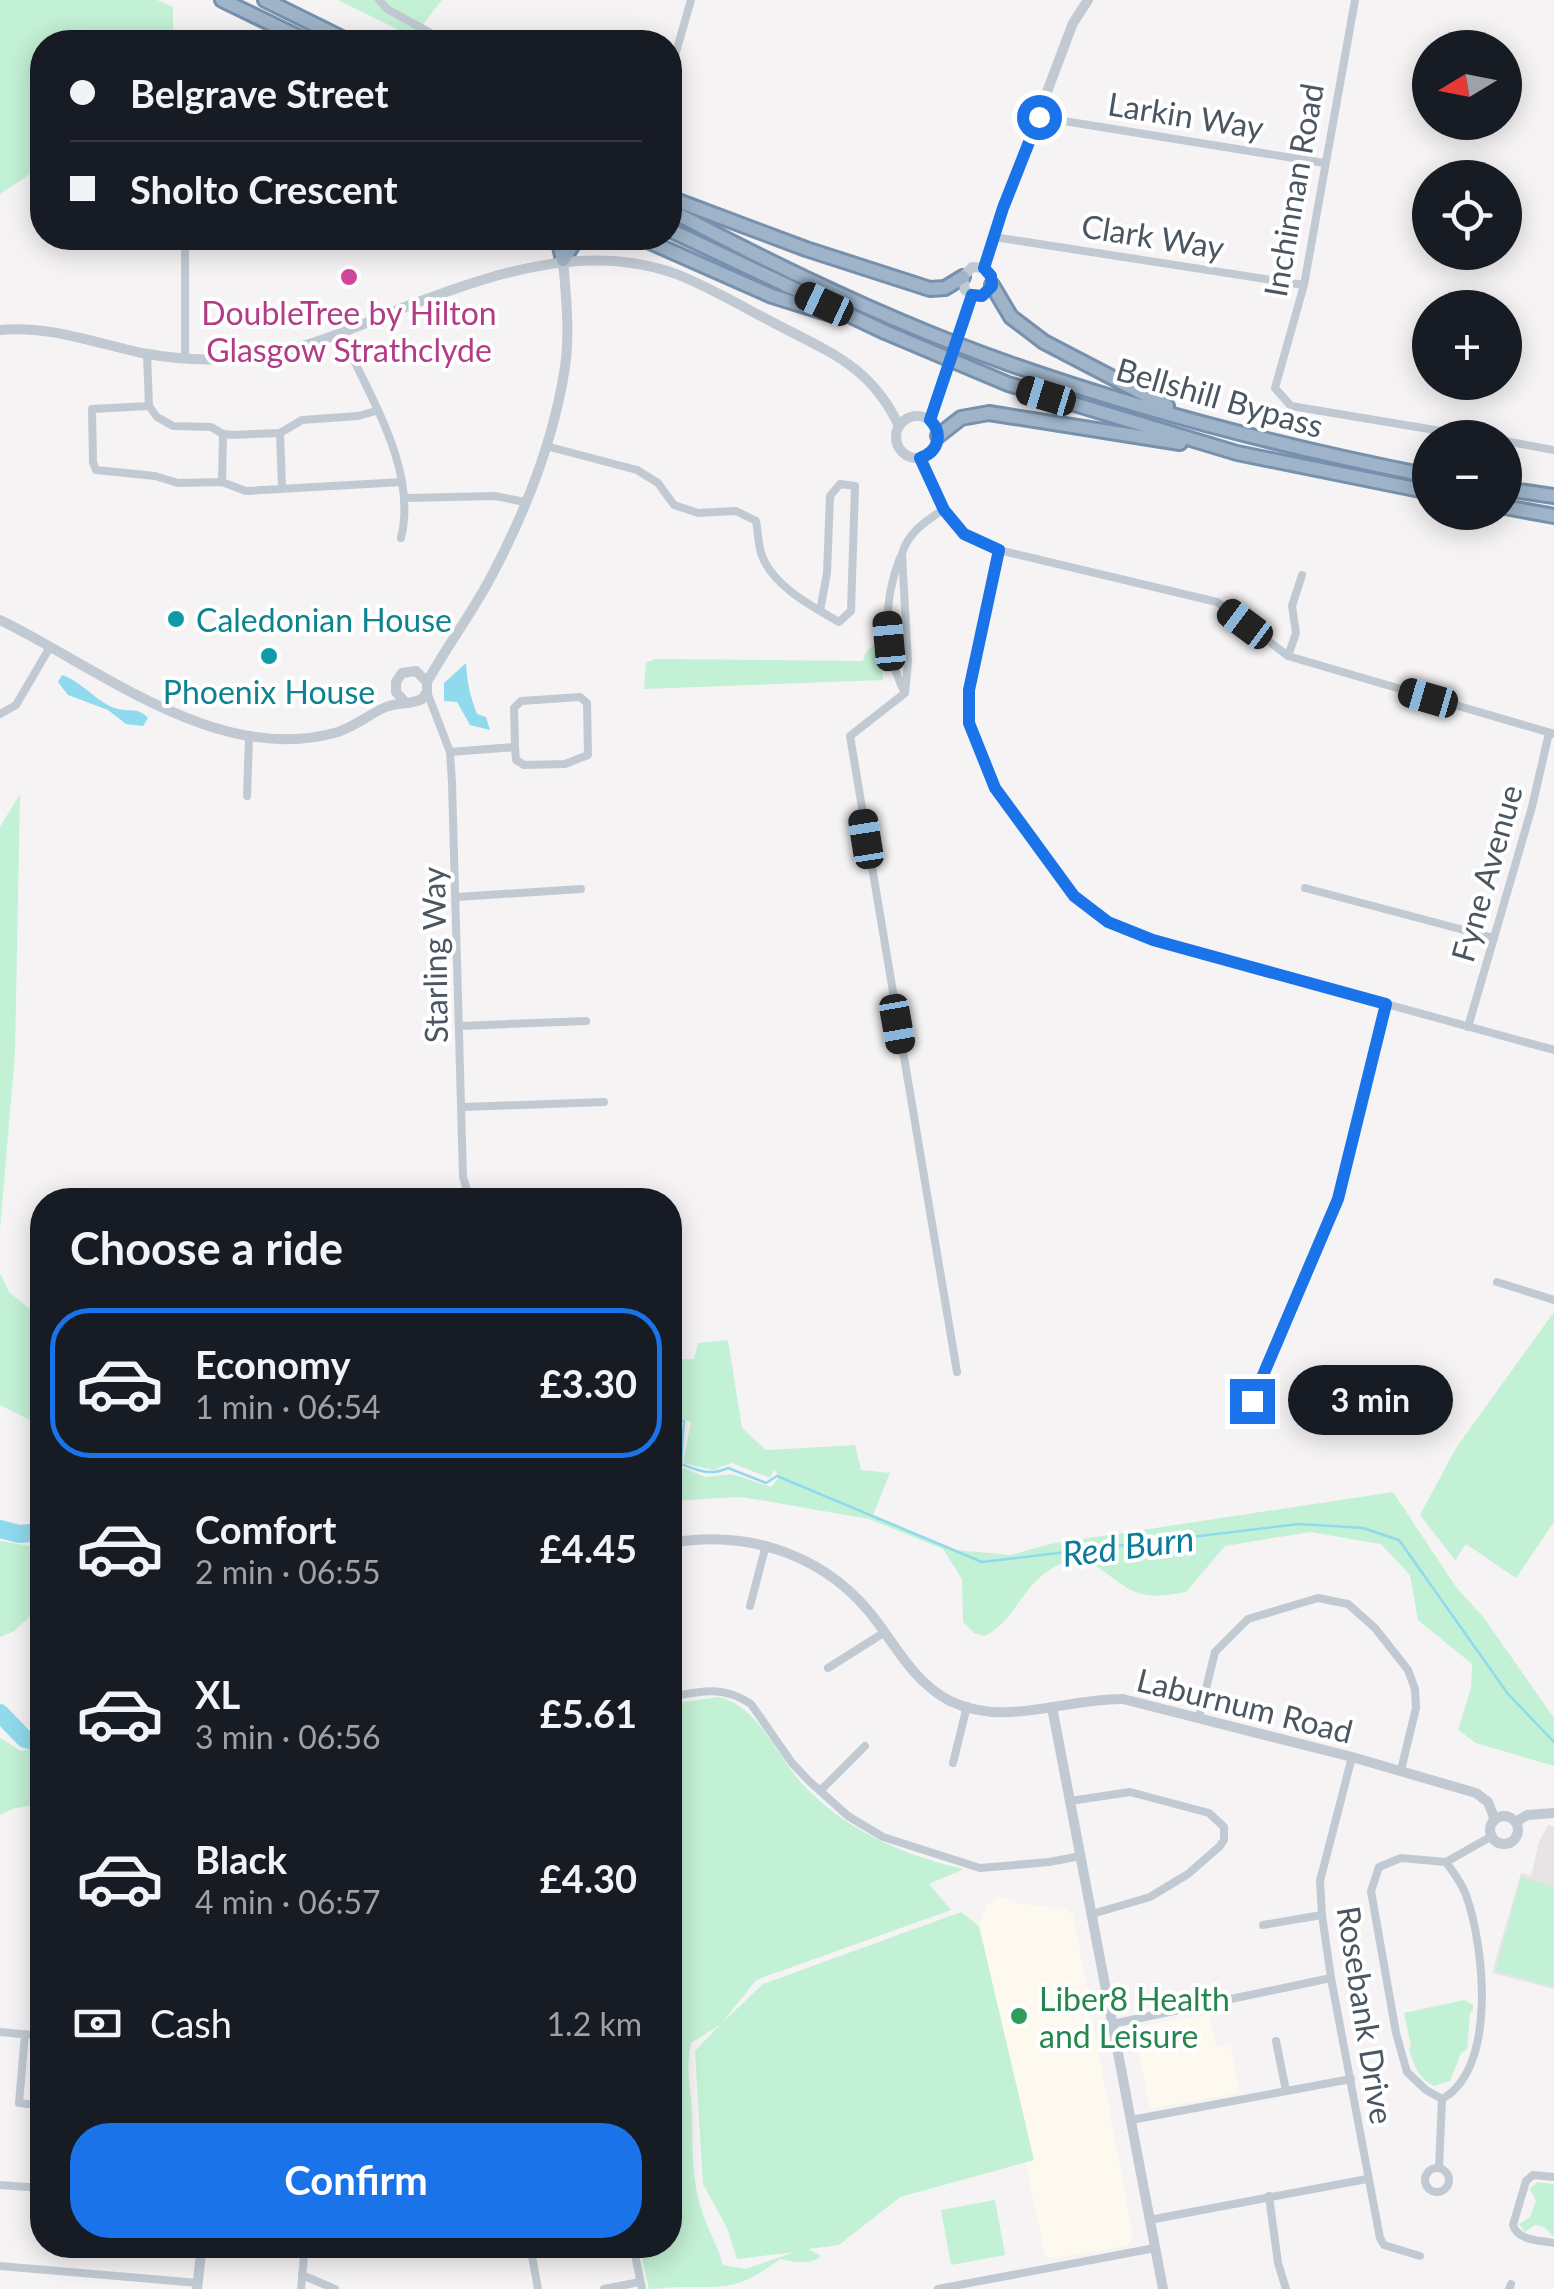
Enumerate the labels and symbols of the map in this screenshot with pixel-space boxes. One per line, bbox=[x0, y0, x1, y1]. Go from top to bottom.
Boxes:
north arrow bbox=[1412, 30, 1522, 140]
street label: Inchinnan Road bbox=[1255, 80, 1331, 300]
street label: Larkin Way bbox=[1105, 83, 1267, 147]
route start bbox=[1017, 95, 1062, 140]
street label: Clark Way bbox=[1079, 205, 1228, 267]
marker: DoubleTree by Hilton Glasgow Strathclyde bbox=[338, 266, 360, 288]
car bbox=[790, 278, 858, 330]
place label: DoubleTree by Hilton Glasgow Strathclyde bbox=[201, 293, 497, 369]
street label: Bellshill Bypass bbox=[1112, 349, 1328, 445]
car bbox=[1013, 373, 1079, 419]
car bbox=[1212, 594, 1278, 654]
place label: Caledonian House bbox=[196, 600, 452, 639]
marker: Caledonian House bbox=[165, 608, 187, 630]
car bbox=[871, 610, 907, 672]
marker: Phoenix House bbox=[258, 645, 280, 667]
place label: Phoenix House bbox=[163, 672, 375, 711]
car bbox=[1395, 675, 1461, 721]
street label: Fyne Avenue bbox=[1442, 780, 1530, 966]
car bbox=[846, 807, 886, 871]
street label: Starling Way bbox=[413, 866, 455, 1044]
car bbox=[877, 992, 917, 1056]
callout: 3 min bbox=[1287, 1366, 1452, 1436]
route end bbox=[1230, 1379, 1275, 1424]
water label: Red Burn bbox=[1060, 1516, 1196, 1574]
street label: Laburnum Road bbox=[1133, 1659, 1357, 1751]
street label: Rosebank Drive bbox=[1330, 1903, 1402, 2127]
place label: Liber8 Health and Leisure bbox=[1039, 1979, 1230, 2055]
marker: Liber8 Health and Leisure bbox=[1008, 2005, 1030, 2027]

